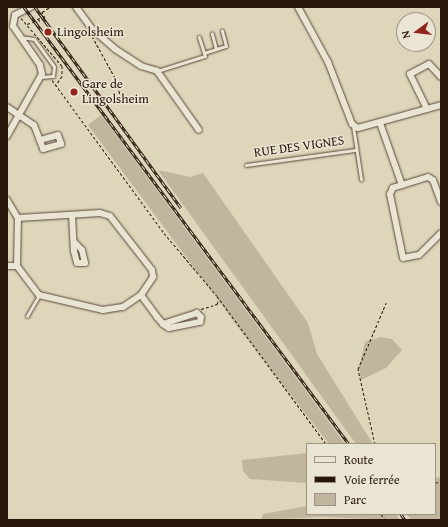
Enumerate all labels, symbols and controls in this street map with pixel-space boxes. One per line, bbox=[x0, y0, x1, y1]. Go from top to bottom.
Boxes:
north arrow bbox=[396, 12, 436, 52]
place label: Lingolsheim bbox=[57, 24, 124, 40]
marker: Lingolsheim bbox=[42, 26, 54, 38]
text: N bbox=[397, 29, 414, 40]
place label: Gare de Lingolsheim bbox=[82, 77, 149, 108]
marker: Gare de Lingolsheim bbox=[69, 87, 79, 97]
street label: RUE DES VIGNES bbox=[253, 133, 345, 161]
legend bbox=[306, 443, 436, 515]
text: Route bbox=[344, 451, 373, 468]
text: Voie ferrée bbox=[344, 471, 400, 488]
text: Parc bbox=[344, 491, 366, 508]

